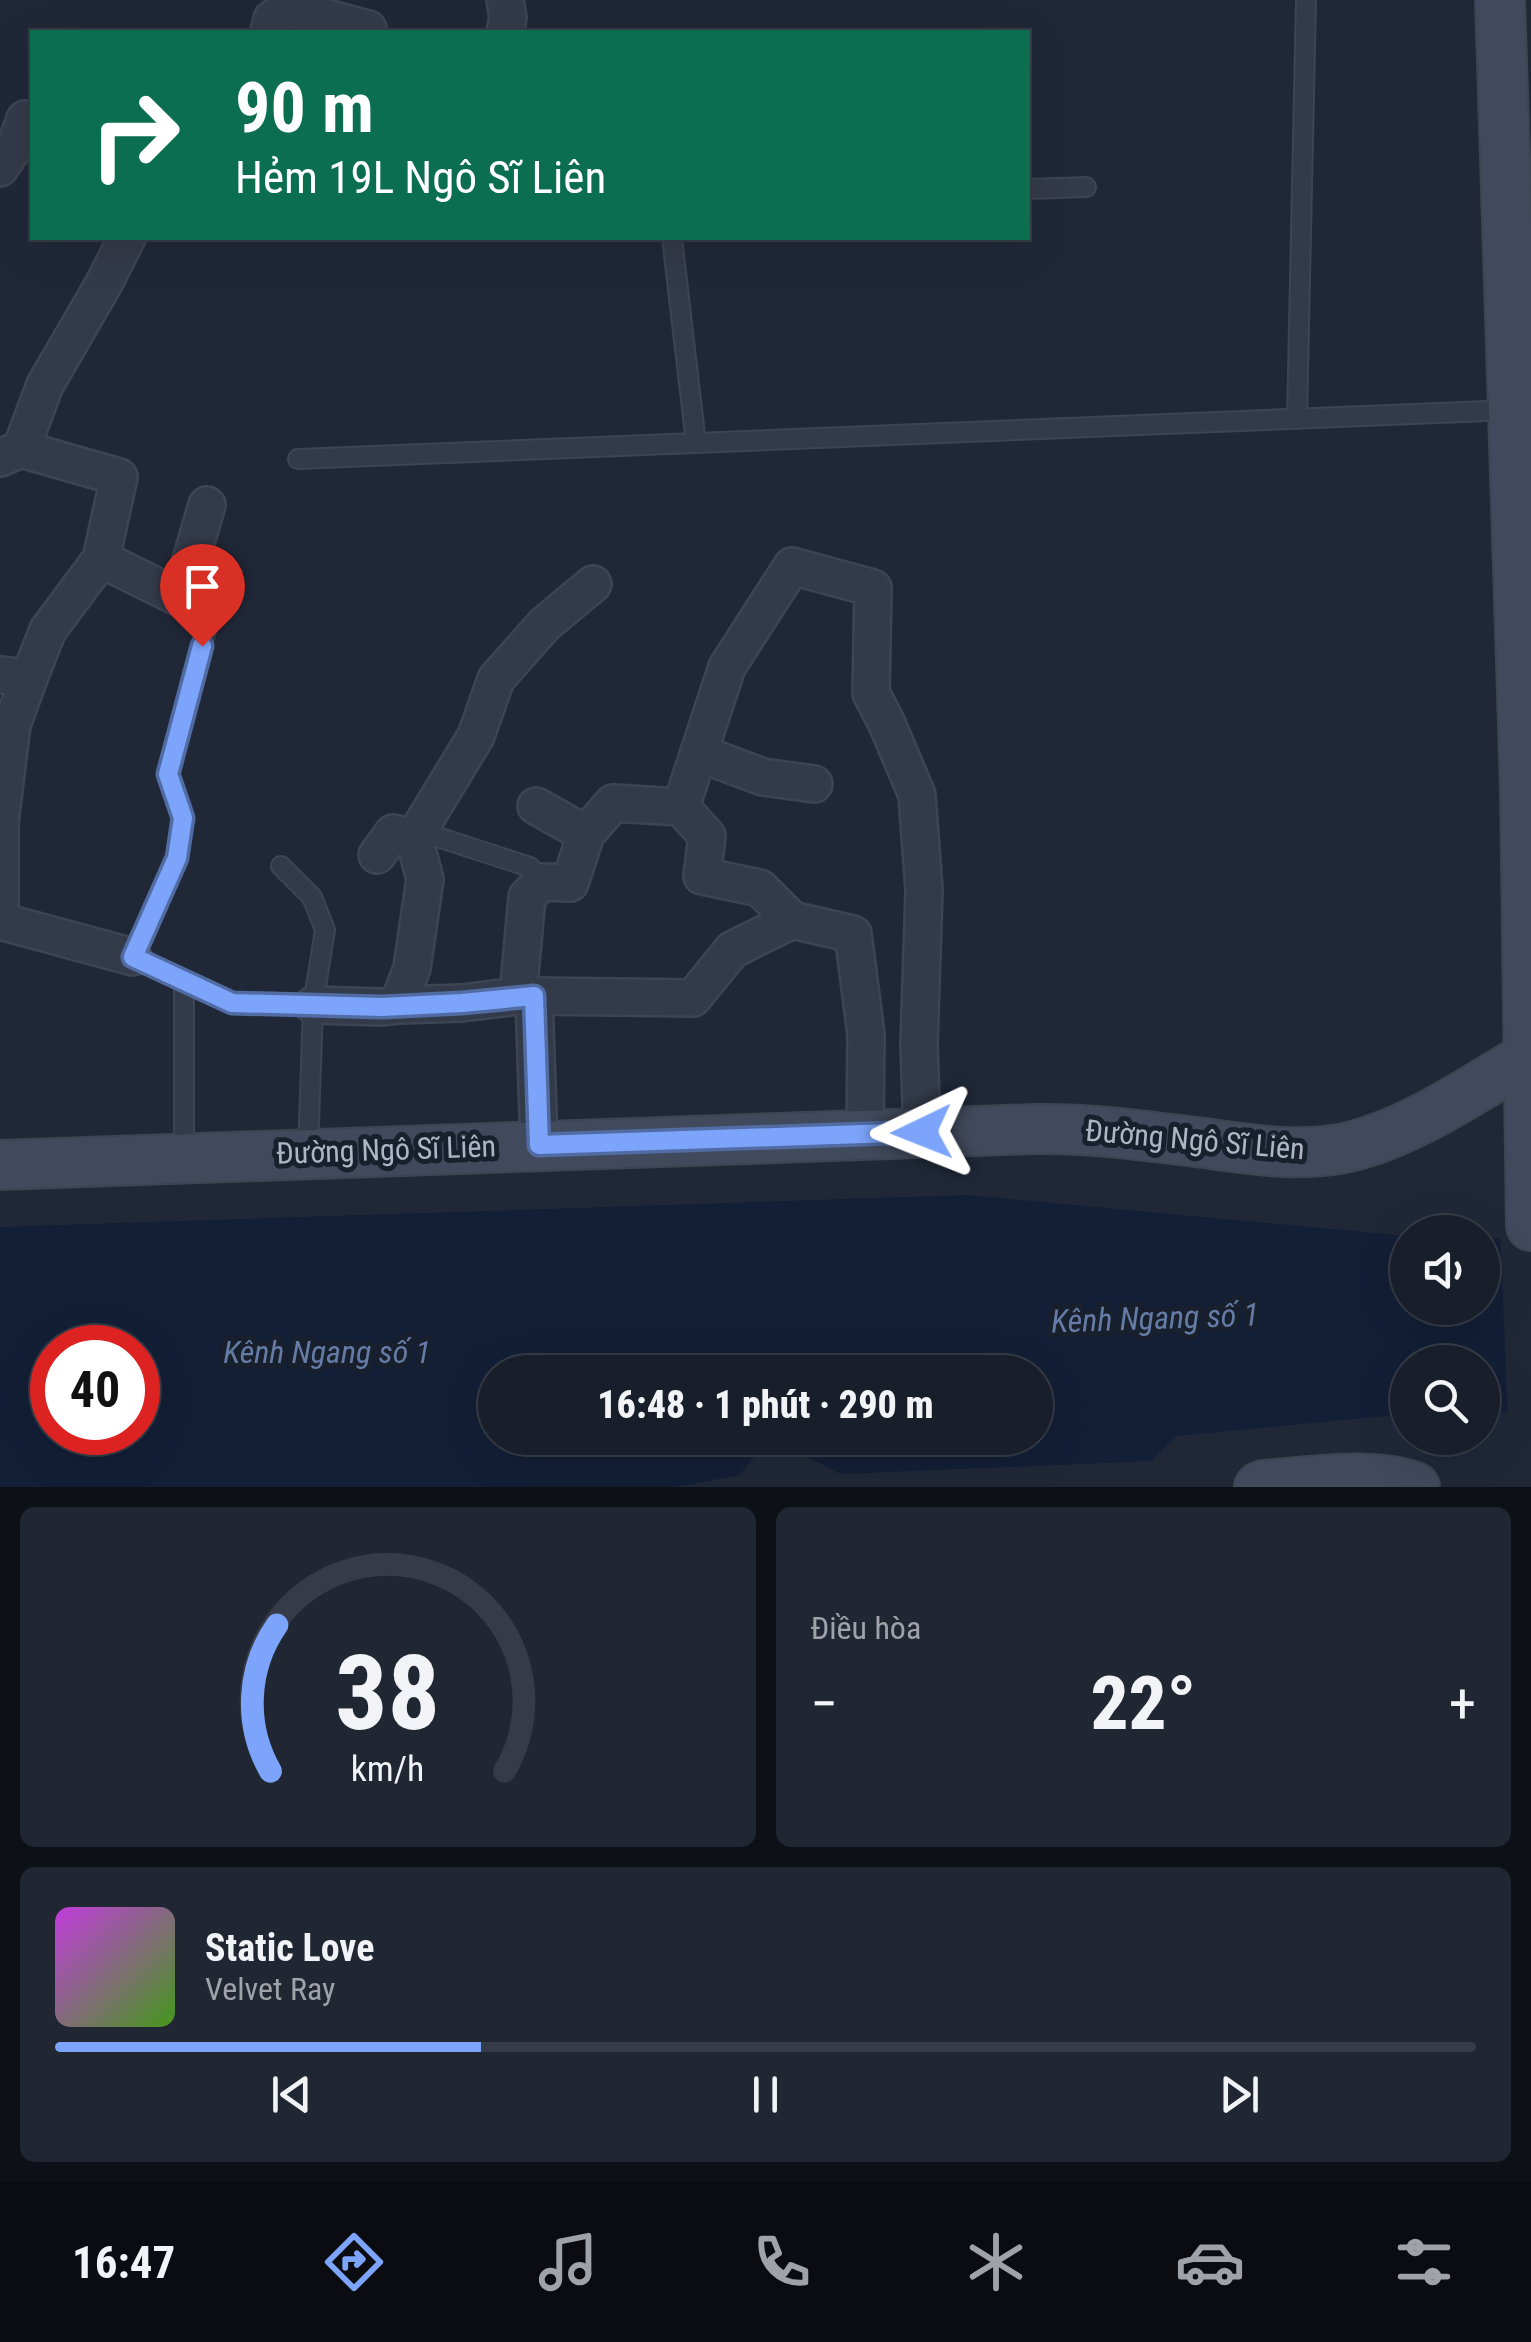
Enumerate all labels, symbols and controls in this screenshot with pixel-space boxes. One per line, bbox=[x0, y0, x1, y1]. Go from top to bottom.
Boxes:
text: 90 m bbox=[235, 67, 374, 149]
icon: right bbox=[70, 70, 200, 200]
text: Hẻm 19L Ngô Sĩ Liên bbox=[235, 151, 606, 204]
pin bbox=[160, 544, 245, 647]
icon: arrive bbox=[175, 559, 230, 614]
position arrow bbox=[870, 1080, 974, 1184]
street label: Đường Ngô Sĩ Liên bbox=[1084, 1112, 1306, 1167]
street label: Đường Ngô Sĩ Liên bbox=[275, 1128, 497, 1171]
map controls bbox=[1390, 1215, 1500, 1455]
button: sound bbox=[1390, 1215, 1500, 1325]
water label: Kênh Ngang số 1 bbox=[1051, 1295, 1259, 1341]
speed limit sign: 40 bbox=[30, 1325, 160, 1455]
water label: Kênh Ngang số 1 bbox=[223, 1333, 431, 1371]
button: search bbox=[1390, 1345, 1500, 1455]
text: 16:48 · 1 phút · 290 m bbox=[597, 1383, 934, 1427]
text: Điều hòa bbox=[811, 1609, 921, 1647]
text: 38 bbox=[335, 1633, 440, 1754]
text: 22° bbox=[1090, 1659, 1196, 1747]
text: − bbox=[811, 1672, 838, 1736]
text: + bbox=[1449, 1672, 1476, 1736]
text: km/h bbox=[351, 1748, 425, 1790]
text: Static Love bbox=[205, 1926, 374, 1970]
text: Velvet Ray bbox=[205, 1970, 335, 2008]
icon: previous bbox=[264, 2067, 319, 2122]
icon: pause bbox=[738, 2067, 793, 2122]
icon: next bbox=[1212, 2067, 1267, 2122]
icon: directions bbox=[319, 2227, 389, 2297]
icon: music bbox=[533, 2227, 603, 2297]
icon: phone bbox=[747, 2227, 817, 2297]
icon: climate bbox=[961, 2227, 1031, 2297]
icon: car bbox=[1175, 2227, 1245, 2297]
icon: filters bbox=[1389, 2227, 1459, 2297]
text: 16:47 bbox=[72, 2236, 175, 2289]

